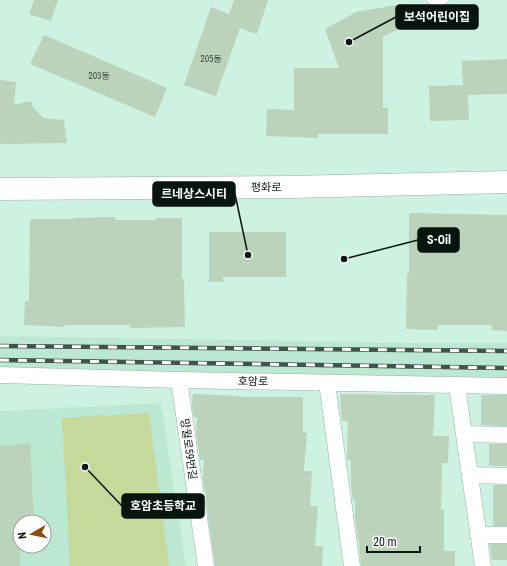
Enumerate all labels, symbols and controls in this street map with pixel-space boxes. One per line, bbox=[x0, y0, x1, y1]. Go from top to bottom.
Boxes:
callout: 보석어린이집 bbox=[396, 5, 478, 29]
text: 보석어린이집 bbox=[404, 10, 470, 24]
house number: 205동 bbox=[200, 54, 222, 64]
house number: 203동 bbox=[88, 71, 110, 81]
street label: 평화로 bbox=[251, 181, 281, 194]
callout: 르네상스시티 bbox=[153, 182, 235, 206]
text: 르네상스시티 bbox=[161, 187, 227, 201]
callout: S-Oil bbox=[418, 228, 459, 252]
text: S-Oil bbox=[427, 233, 451, 247]
street label: 호암로 bbox=[238, 375, 268, 388]
street label: 망월로59번길 bbox=[178, 418, 199, 480]
callout: 호암초등학교 bbox=[122, 494, 204, 518]
text: 호암초등학교 bbox=[130, 499, 196, 513]
north arrow bbox=[12, 514, 52, 554]
scale bar bbox=[367, 528, 420, 554]
text: N bbox=[16, 531, 30, 540]
text: 20 m bbox=[373, 535, 397, 549]

